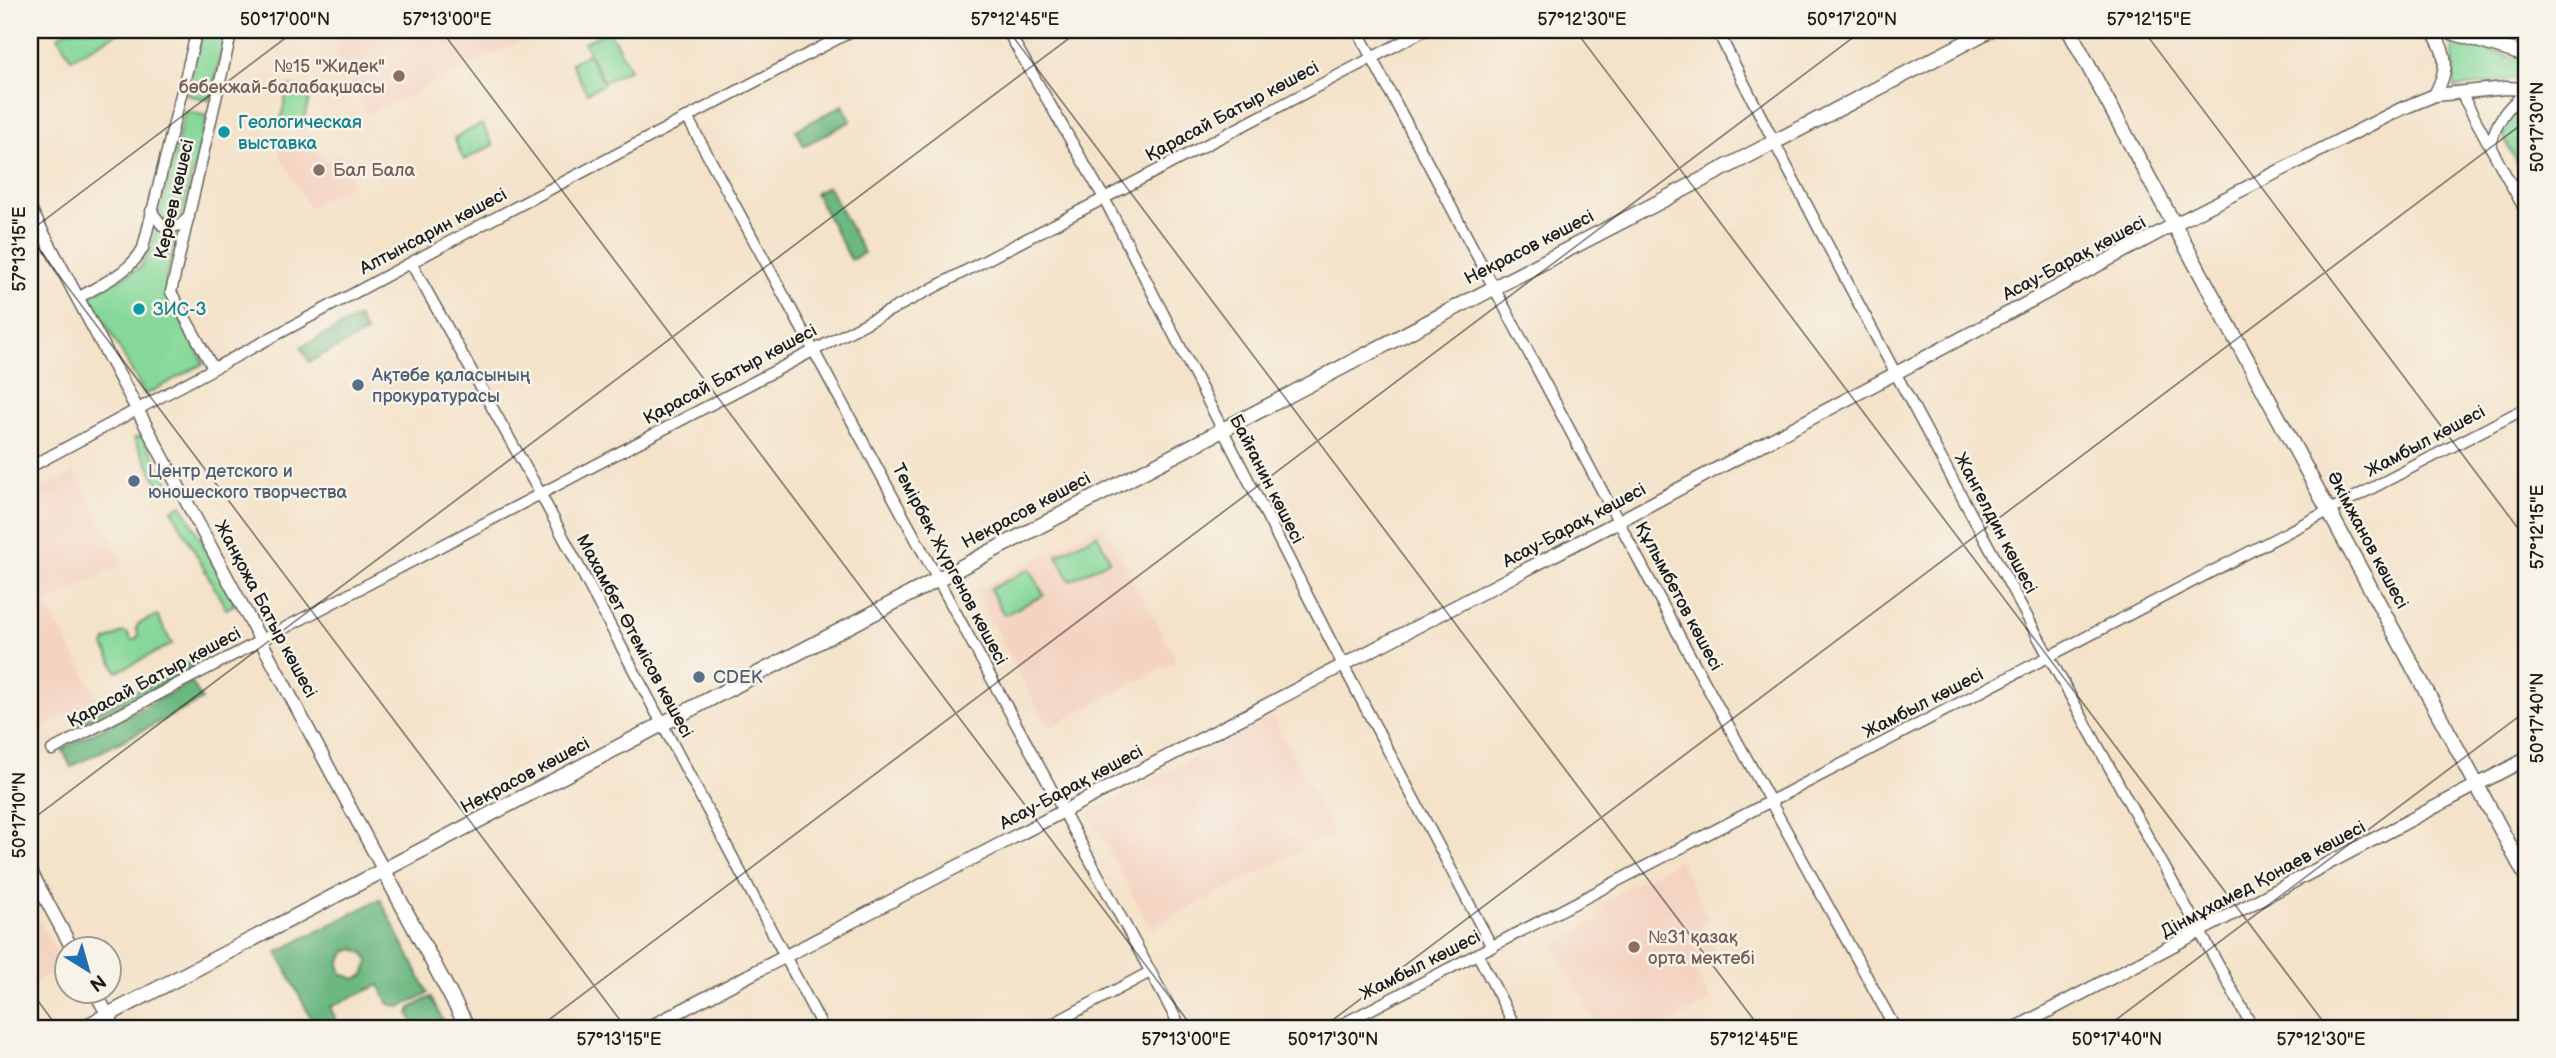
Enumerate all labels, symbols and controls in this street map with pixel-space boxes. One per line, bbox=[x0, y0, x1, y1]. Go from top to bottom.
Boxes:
text: 50°17'00"N bbox=[240, 9, 330, 30]
text: 57°13'00"E bbox=[402, 9, 492, 30]
text: 57°12'45"E bbox=[971, 9, 1060, 30]
text: 57°12'30"E bbox=[1537, 9, 1627, 30]
text: 50°17'20"N bbox=[1807, 9, 1897, 30]
text: 57°12'15"E bbox=[2107, 9, 2192, 30]
place label: №15 "Жидек" бөбекжай-балабақшасы bbox=[179, 56, 385, 98]
street label: Қарасай Батыр көшесі bbox=[1142, 57, 1323, 166]
marker: №15 "Жидек" бөбекжай-балабақшасы bbox=[391, 68, 407, 84]
text: 50°17'30"N bbox=[2527, 82, 2548, 172]
place label: Геологическая выставка bbox=[238, 112, 362, 154]
marker: Геологическая выставка bbox=[216, 124, 232, 140]
street label: Кереев көшесі bbox=[150, 137, 199, 261]
place label: Бал Бала bbox=[333, 160, 416, 181]
marker: Бал Бала bbox=[311, 162, 327, 178]
street label: Алтынсарин көшесі bbox=[355, 184, 510, 280]
text: 57°13'15"E bbox=[9, 206, 30, 292]
street label: Некрасов көшесі bbox=[1461, 206, 1598, 289]
street label: Асау-Барақ көшесі bbox=[1998, 212, 2150, 306]
place label: ЗИС-3 bbox=[153, 299, 207, 320]
marker: ЗИС-3 bbox=[131, 301, 147, 317]
street label: Қарасай Батыр көшесі bbox=[640, 320, 821, 429]
place label: Ақтөбе қаласының прокуратурасы bbox=[371, 365, 531, 407]
marker: Ақтөбе қаласының прокуратурасы bbox=[350, 377, 366, 393]
street label: Жамбыл көшесі bbox=[2362, 401, 2489, 482]
street label: Байғанин көшесі bbox=[1225, 411, 1308, 547]
street label: Жангелдин көшесі bbox=[1950, 449, 2042, 597]
street label: Темірбек Жүргенов көшесі bbox=[887, 460, 1012, 669]
place label: Центр детского и юношеского творчества bbox=[148, 461, 348, 503]
street label: Некрасов көшесі bbox=[958, 468, 1094, 553]
street label: Әкімжанов көшесі bbox=[2323, 468, 2413, 612]
marker: Центр детского и юношеского творчества bbox=[126, 473, 142, 489]
street label: Асау-Барақ көшесі bbox=[1498, 479, 1650, 573]
text: 57°12'15"E bbox=[2527, 484, 2548, 569]
street label: Жанқожа Батыр көшесі bbox=[210, 517, 321, 702]
street label: Құлымбетов көшесі bbox=[1630, 518, 1727, 674]
street label: Махамбет Өтемісов көшесі bbox=[572, 531, 697, 742]
street label: Қарасай Батыр көшесі bbox=[64, 623, 245, 732]
street label: Жамбыл көшесі bbox=[1859, 664, 1987, 743]
place label: CDEK bbox=[713, 667, 763, 688]
marker: CDEK bbox=[691, 669, 707, 685]
text: 50°17'40"N bbox=[2527, 673, 2548, 763]
street label: Некрасов көшесі bbox=[457, 733, 593, 818]
street label: Асау-Барақ көшесі bbox=[995, 741, 1147, 835]
text: 50°17'10"N bbox=[9, 772, 30, 858]
street label: Дінмұхамед Қонаев көшесі bbox=[2157, 816, 2369, 942]
street label: Жамбыл көшесі bbox=[1356, 926, 1484, 1005]
place label: №31 қазақ орта мектебі bbox=[1648, 927, 1755, 969]
north arrow bbox=[52, 936, 122, 1006]
marker: №31 қазақ орта мектебі bbox=[1626, 939, 1642, 955]
text: N bbox=[85, 969, 110, 996]
text: 57°13'15"E bbox=[576, 1029, 662, 1050]
text: 57°13'00"E bbox=[1141, 1029, 1231, 1050]
text: 50°17'30"N bbox=[1288, 1029, 1378, 1050]
text: 57°12'45"E bbox=[1710, 1029, 1799, 1050]
text: 50°17'40"N bbox=[2072, 1029, 2162, 1050]
text: 57°12'30"E bbox=[2276, 1029, 2366, 1050]

